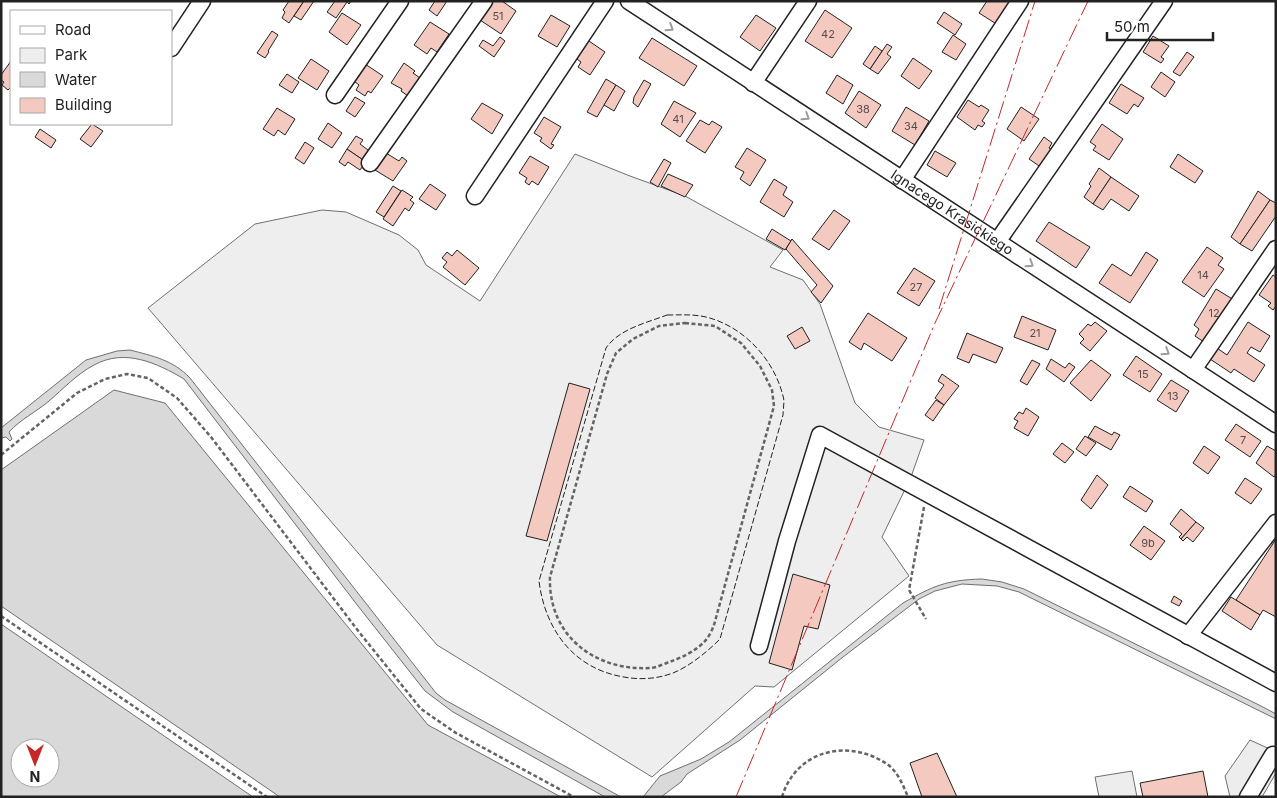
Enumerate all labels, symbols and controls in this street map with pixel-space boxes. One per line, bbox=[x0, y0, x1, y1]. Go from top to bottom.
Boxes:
house number: 51 bbox=[492, 9, 504, 23]
legend bbox=[10, 10, 172, 125]
scale bar bbox=[1107, 10, 1213, 42]
text: 50 m bbox=[1114, 17, 1150, 36]
text: Road bbox=[55, 20, 91, 39]
one-way arrow bbox=[665, 22, 674, 31]
house number: 42 bbox=[821, 27, 835, 41]
text: Park bbox=[55, 45, 88, 64]
text: Water bbox=[55, 70, 97, 89]
text: Building bbox=[55, 95, 112, 114]
house number: 38 bbox=[856, 102, 870, 116]
one-way arrow bbox=[801, 111, 810, 121]
house number: 41 bbox=[672, 112, 684, 126]
house number: 34 bbox=[904, 119, 918, 133]
street label: Ignacego Krasickiego bbox=[888, 166, 1017, 258]
one-way arrow bbox=[1025, 257, 1034, 267]
house number: 14 bbox=[1197, 268, 1209, 282]
house number: 27 bbox=[910, 280, 922, 294]
house number: 12 bbox=[1208, 306, 1220, 320]
house number: 21 bbox=[1029, 326, 1041, 340]
one-way arrow bbox=[1160, 346, 1170, 355]
house number: 15 bbox=[1137, 367, 1149, 381]
house number: 13 bbox=[1167, 389, 1179, 403]
house number: 7 bbox=[1240, 433, 1246, 447]
house number: 9b bbox=[1141, 536, 1155, 550]
north arrow bbox=[10, 738, 60, 788]
text: N bbox=[30, 768, 40, 785]

